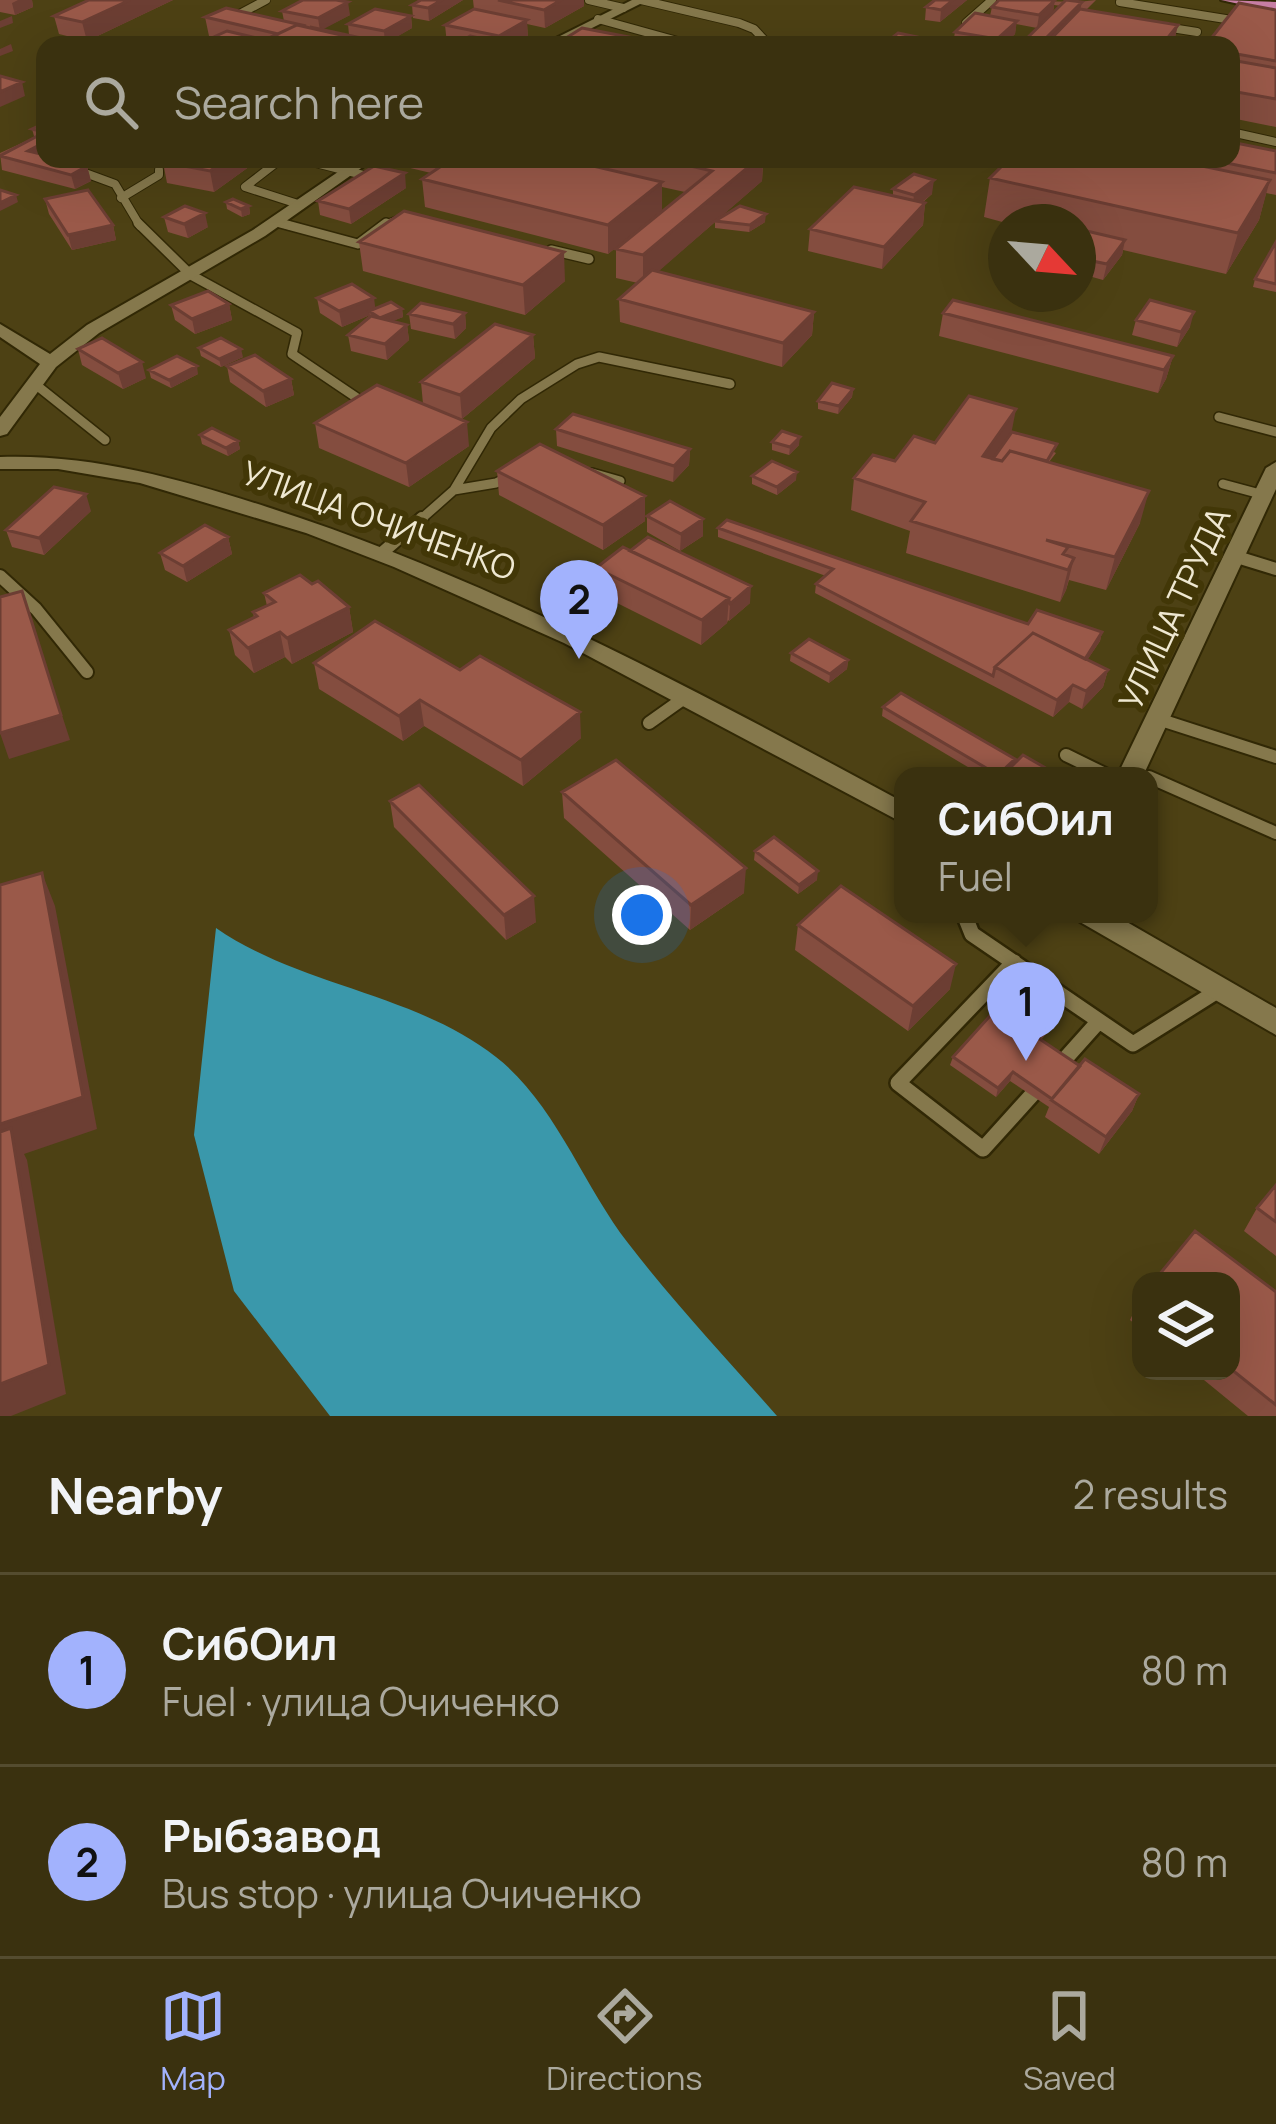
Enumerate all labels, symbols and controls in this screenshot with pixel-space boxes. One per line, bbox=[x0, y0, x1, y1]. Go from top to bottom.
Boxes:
search box bbox=[36, 36, 1240, 168]
icon: search bbox=[78, 69, 144, 135]
text: Search here bbox=[174, 71, 424, 133]
north arrow bbox=[988, 204, 1096, 312]
street label: УЛИЦА ОЧИЧЕНКО bbox=[236, 450, 522, 590]
street label: УЛИЦА ТРУДА bbox=[1108, 500, 1241, 716]
pin: 2 bbox=[540, 560, 618, 659]
popup bbox=[894, 767, 1158, 923]
text: СибОил bbox=[938, 787, 1114, 849]
text: Fuel bbox=[938, 849, 1013, 903]
your location bbox=[612, 885, 672, 945]
pin: 1 bbox=[987, 962, 1065, 1061]
map controls bbox=[1132, 1272, 1240, 1380]
button: layers bbox=[1132, 1272, 1240, 1380]
text: Nearby bbox=[48, 1460, 223, 1529]
text: 2 results bbox=[1073, 1467, 1228, 1521]
text: СибОил bbox=[162, 1612, 338, 1674]
text: 1 bbox=[78, 1643, 96, 1697]
text: 80 m bbox=[1141, 1643, 1228, 1697]
text: Fuel · улица Очиченко bbox=[162, 1674, 560, 1728]
text: Рыбзавод bbox=[162, 1804, 381, 1866]
text: 2 bbox=[75, 1835, 99, 1889]
text: 80 m bbox=[1141, 1835, 1228, 1889]
text: Bus stop · улица Очиченко bbox=[162, 1866, 642, 1920]
tab: Map bbox=[160, 1983, 226, 2100]
tab: Directions bbox=[546, 1983, 703, 2100]
tab: Saved bbox=[1023, 1983, 1116, 2100]

